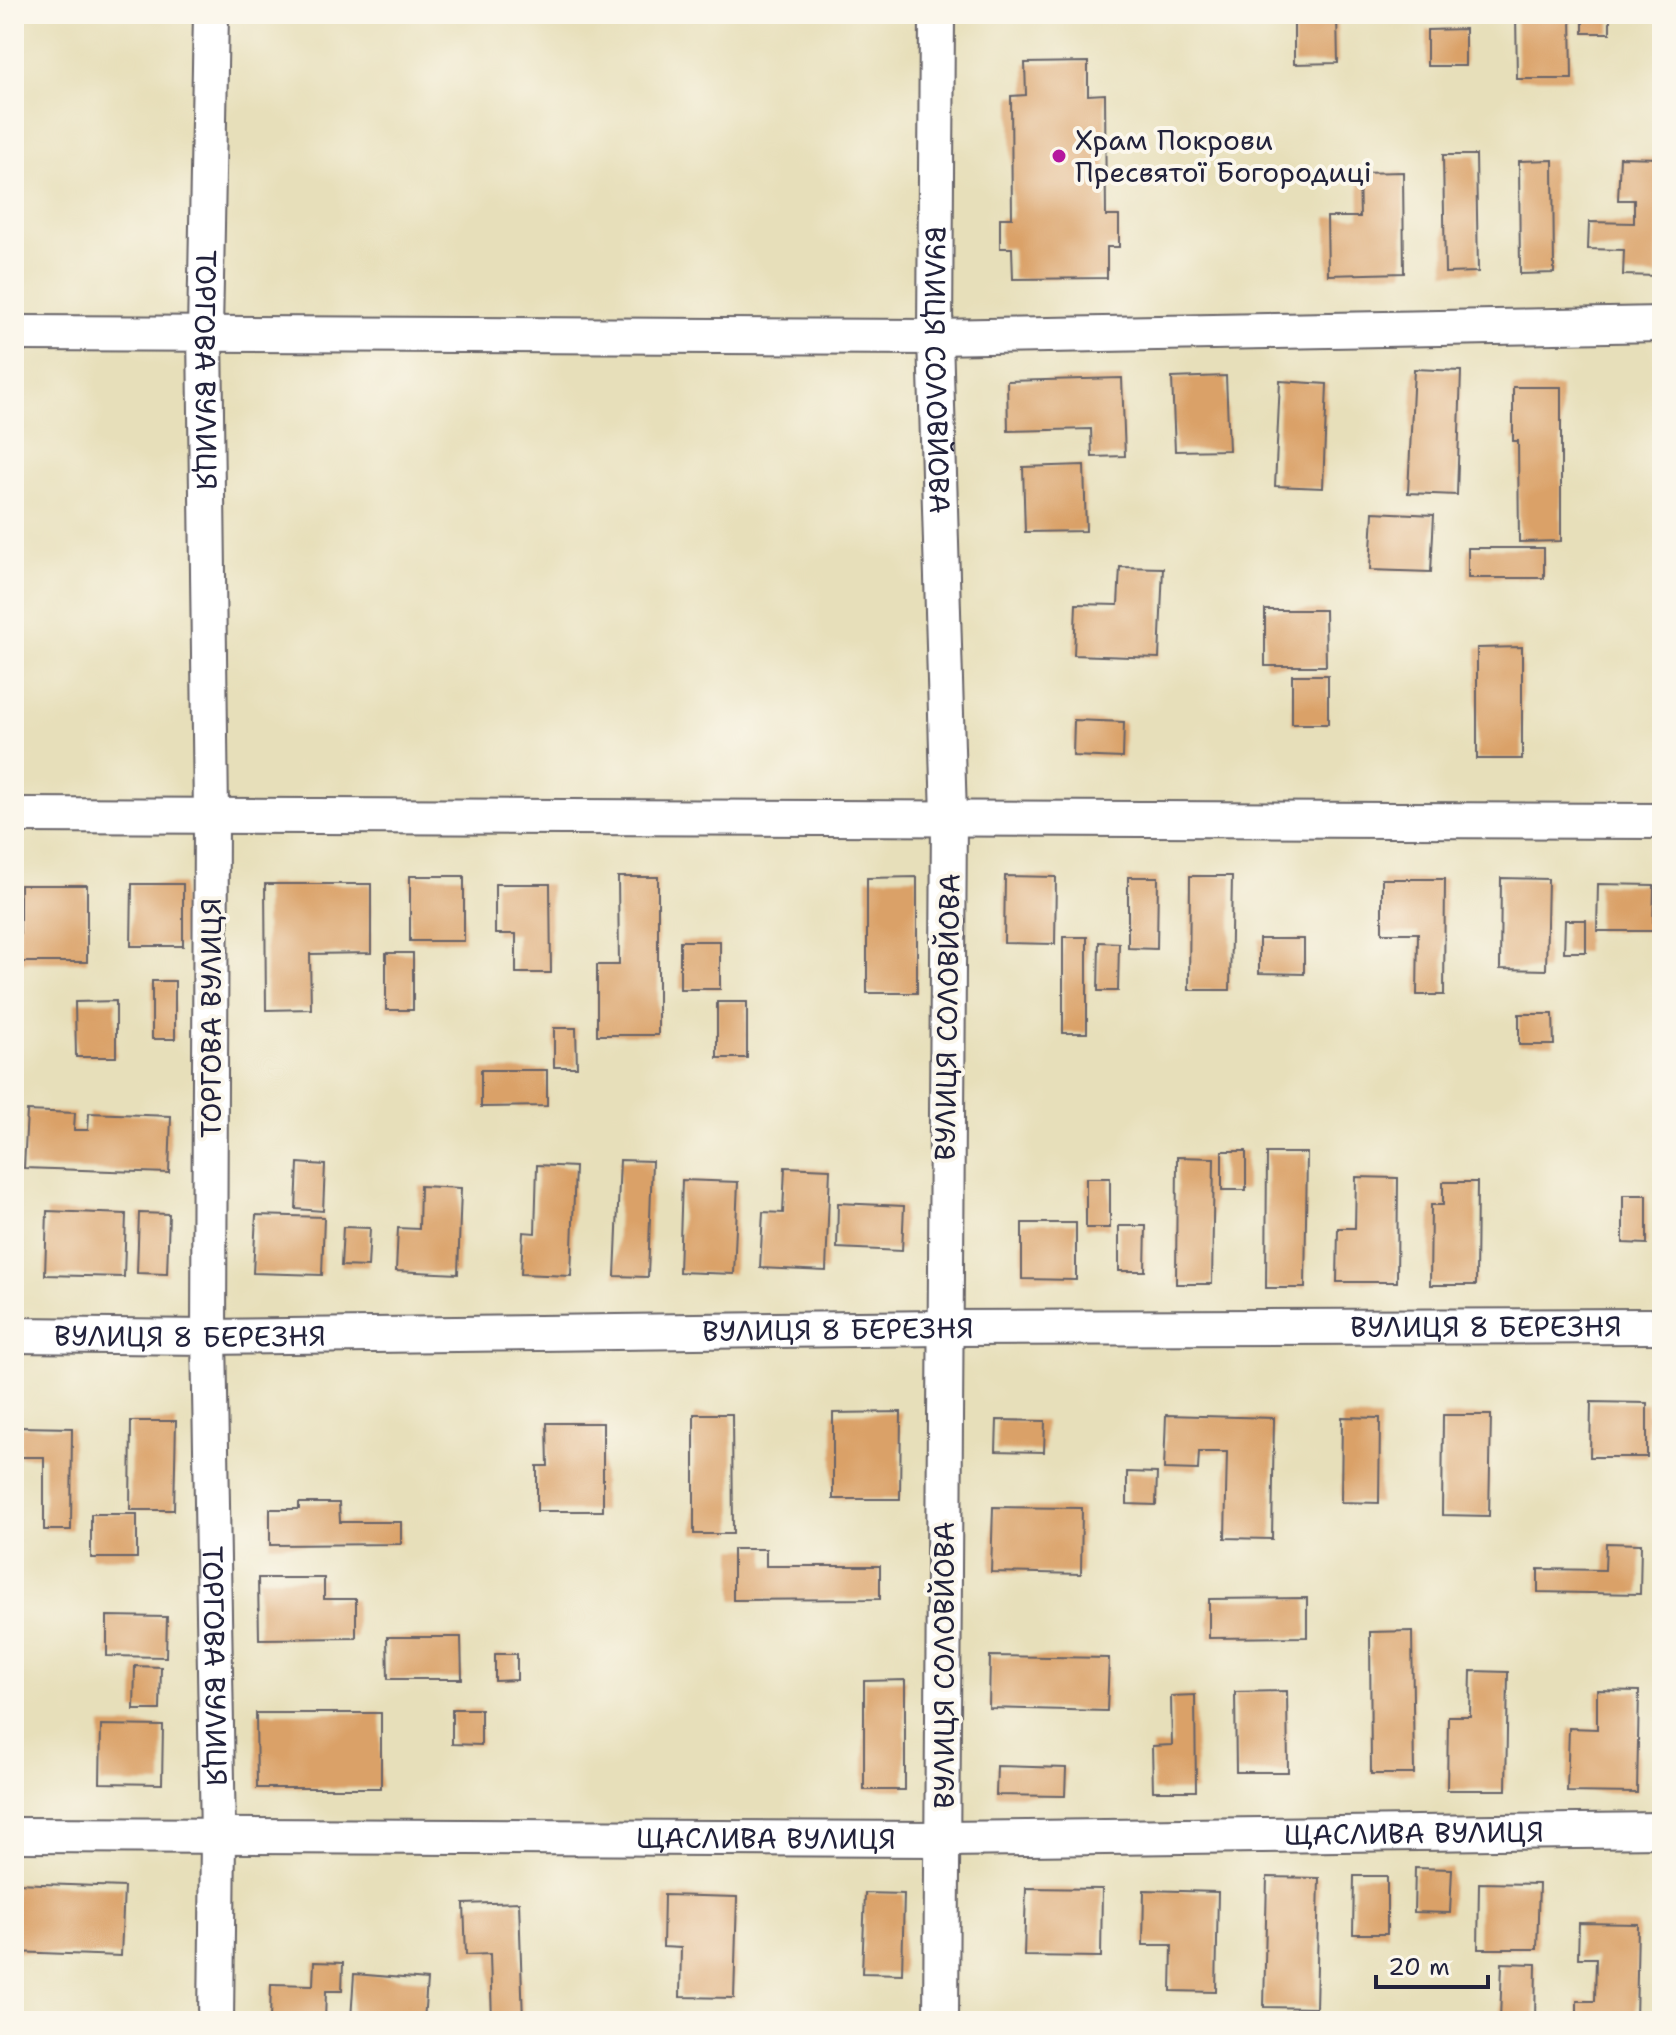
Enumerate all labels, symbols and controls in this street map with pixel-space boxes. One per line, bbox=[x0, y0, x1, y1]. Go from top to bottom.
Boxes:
place label: Храм Покрови Пресвятої Богородиці bbox=[1075, 121, 1372, 191]
marker: Храм Покрови Пресвятої Богородиці bbox=[1050, 147, 1068, 165]
street label: ВУЛИЦЯ СОЛОВЙОВА bbox=[916, 226, 959, 514]
street label: ТОРГОВА ВУЛИЦЯ bbox=[186, 249, 226, 490]
street label: ВУЛИЦЯ СОЛОВЙОВА bbox=[925, 873, 969, 1161]
street label: ТОРГОВА ВУЛИЦЯ bbox=[192, 898, 230, 1138]
street label: ВУЛИЦЯ 8 БЕРЕЗНЯ bbox=[1350, 1307, 1622, 1346]
street label: ВУЛИЦЯ 8 БЕРЕЗНЯ bbox=[702, 1309, 974, 1350]
street label: ВУЛИЦЯ 8 БЕРЕЗНЯ bbox=[54, 1316, 326, 1356]
street label: ВУЛИЦЯ СОЛОВЙОВА bbox=[925, 1521, 963, 1809]
street label: ТОРГОВА ВУЛИЦЯ bbox=[194, 1545, 236, 1786]
street label: ЩАСЛИВА ВУЛИЦЯ bbox=[1284, 1812, 1544, 1854]
street label: ЩАСЛИВА ВУЛИЦЯ bbox=[636, 1819, 896, 1858]
scale bar bbox=[1376, 1939, 1488, 1989]
text: 20 m bbox=[1388, 1951, 1450, 1983]

